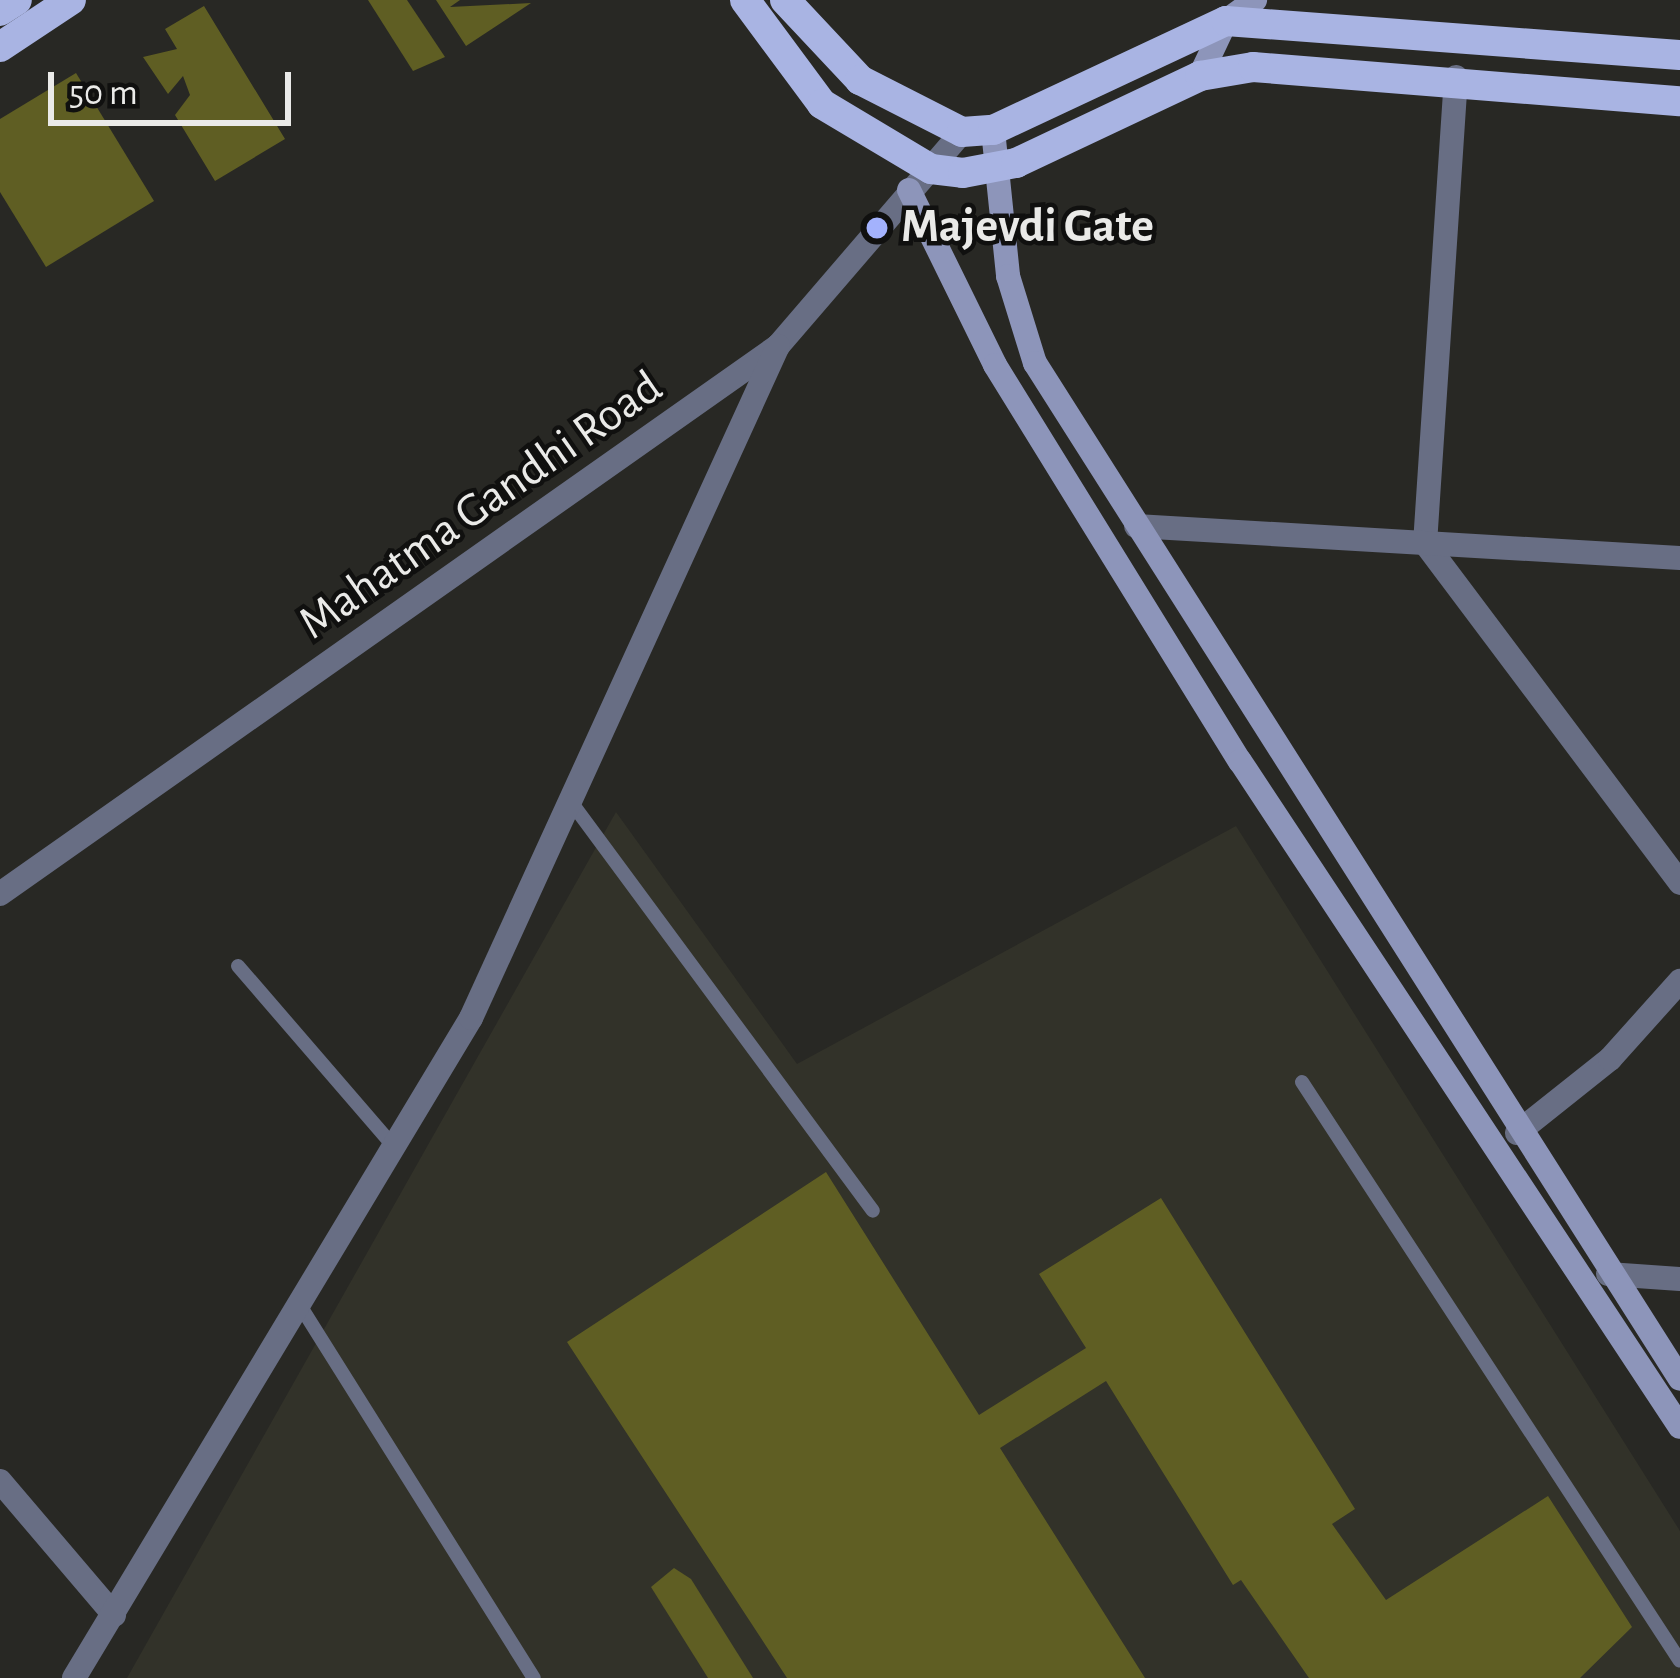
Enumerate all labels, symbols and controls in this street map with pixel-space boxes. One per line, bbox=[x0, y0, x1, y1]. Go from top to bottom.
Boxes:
scale bar bbox=[54, 48, 297, 122]
text: 50 m bbox=[69, 75, 138, 111]
place label: Majevdi Gate bbox=[901, 199, 1154, 257]
marker: Majevdi Gate bbox=[864, 215, 890, 241]
street label: Mahatma Gandhi Road bbox=[288, 359, 674, 653]

